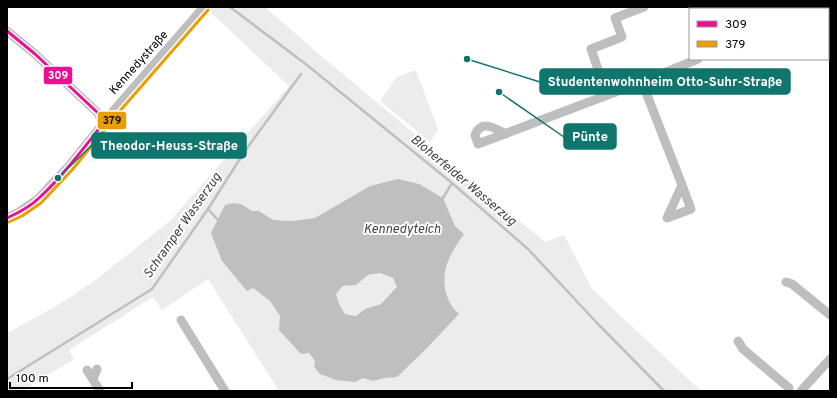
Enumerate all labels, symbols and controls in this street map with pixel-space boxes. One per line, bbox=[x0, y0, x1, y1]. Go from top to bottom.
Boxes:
legend bbox=[689, 8, 829, 60]
text: 309 bbox=[725, 17, 747, 33]
street label: Kennedystraße bbox=[106, 28, 172, 98]
text: 379 bbox=[725, 37, 746, 53]
line badge: 309 bbox=[43, 66, 73, 85]
text: 309 bbox=[48, 69, 68, 83]
callout: Studentenwohnheim Otto-Suhr-Straße bbox=[540, 69, 790, 94]
text: Studentenwohnheim Otto-Suhr-Straße bbox=[548, 75, 782, 91]
line badge: 379 bbox=[97, 111, 127, 130]
text: 379 bbox=[102, 114, 122, 128]
callout: Pünte bbox=[564, 124, 616, 149]
text: Pünte bbox=[572, 130, 608, 146]
water label: Bloherfelder Wasserzug bbox=[407, 132, 520, 231]
callout: Theodor-Heuss-Straße bbox=[92, 133, 246, 158]
text: Theodor-Heuss-Straße bbox=[100, 139, 238, 155]
water label: Schramper Wasserzug bbox=[141, 169, 226, 282]
water label: Kennedyteich bbox=[363, 222, 441, 238]
scale bar bbox=[10, 364, 132, 390]
text: 100 m bbox=[16, 371, 49, 387]

